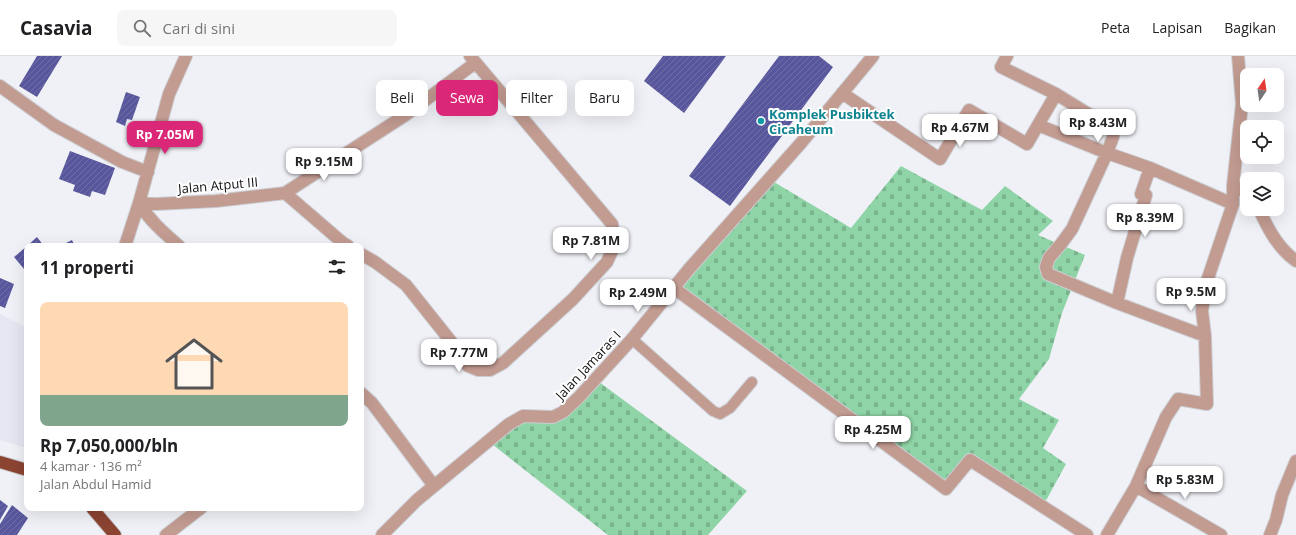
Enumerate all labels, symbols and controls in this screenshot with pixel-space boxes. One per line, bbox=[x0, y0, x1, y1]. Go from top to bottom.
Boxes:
search box bbox=[117, 10, 397, 46]
text: Casavia bbox=[20, 15, 93, 41]
icon: search bbox=[131, 17, 153, 39]
text: Cari di sini bbox=[163, 18, 235, 38]
text: Peta bbox=[1101, 18, 1130, 37]
text: Lapisan bbox=[1152, 18, 1202, 37]
text: Bagikan bbox=[1224, 18, 1276, 37]
north arrow bbox=[1240, 68, 1284, 112]
map controls bbox=[1240, 68, 1284, 216]
chip: Beli bbox=[376, 80, 428, 116]
chip: Sewa bbox=[436, 80, 498, 116]
chip: Filter bbox=[506, 80, 567, 116]
chip: Baru bbox=[575, 80, 634, 116]
place label: Komplek Pusbiktek Cicaheum bbox=[769, 105, 896, 138]
pin: Rp 8.43M bbox=[1057, 109, 1139, 143]
text: Rp 8.43M bbox=[1069, 113, 1127, 131]
pin: Rp 4.67M bbox=[919, 114, 1001, 148]
marker: Komplek Pusbiktek Cicaheum bbox=[756, 116, 766, 126]
text: Rp 4.67M bbox=[931, 118, 989, 136]
button: locate bbox=[1240, 120, 1284, 164]
pin: Rp 7.05M bbox=[124, 121, 206, 155]
text: Rp 7.05M bbox=[136, 125, 194, 143]
pin: Rp 9.15M bbox=[283, 148, 365, 182]
text: Rp 9.15M bbox=[295, 152, 353, 170]
button: layers bbox=[1240, 172, 1284, 216]
street label: Jalan Atput III bbox=[175, 173, 259, 198]
pin: Rp 8.39M bbox=[1104, 204, 1186, 238]
text: Rp 8.39M bbox=[1116, 208, 1174, 226]
pin: Rp 7.81M bbox=[550, 227, 632, 261]
text: Rp 7.81M bbox=[562, 231, 620, 249]
text: 11 properti bbox=[40, 256, 134, 279]
icon: filters bbox=[326, 256, 348, 278]
pin: Rp 9.5M bbox=[1154, 278, 1228, 312]
pin: Rp 2.49M bbox=[597, 279, 679, 313]
text: Rp 9.5M bbox=[1165, 282, 1217, 300]
text: Rp 2.49M bbox=[609, 283, 667, 301]
street label: Jalan Jamaras I bbox=[550, 327, 625, 405]
icon: home bbox=[158, 328, 230, 400]
pin: Rp 7.77M bbox=[418, 339, 500, 373]
text: Rp 7.77M bbox=[430, 343, 488, 361]
pin: Rp 4.25M bbox=[832, 416, 914, 450]
text: Rp 4.25M bbox=[844, 420, 902, 438]
text: Rp 7,050,000/bln bbox=[40, 434, 178, 457]
text: 4 kamar · 136 m² bbox=[40, 457, 142, 475]
pin: Rp 5.83M bbox=[1144, 466, 1226, 500]
text: Rp 5.83M bbox=[1156, 470, 1214, 488]
text: Jalan Abdul Hamid bbox=[40, 475, 151, 493]

